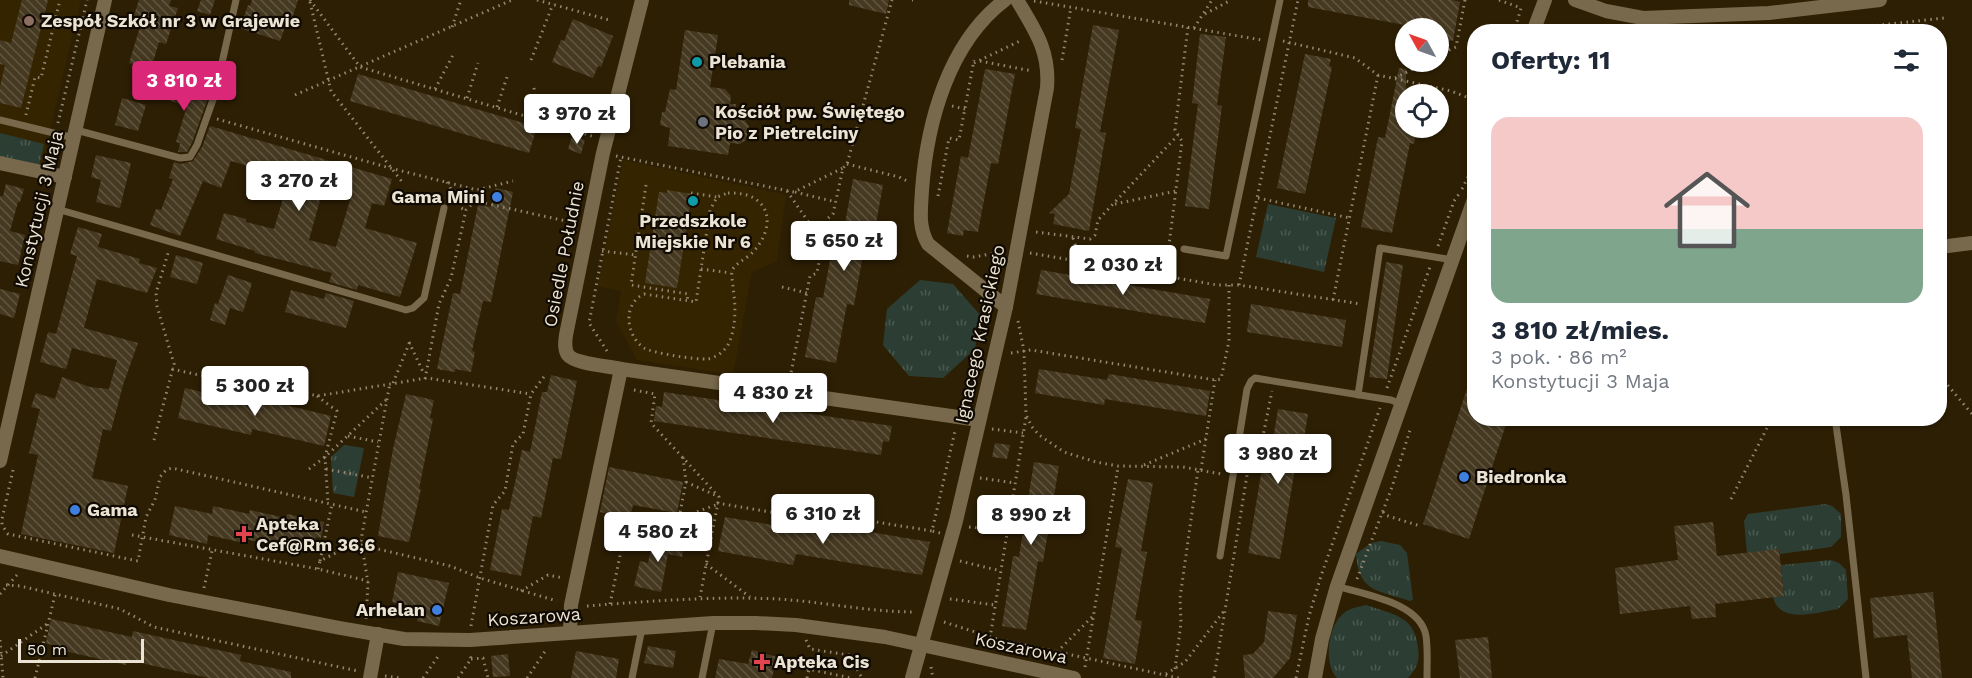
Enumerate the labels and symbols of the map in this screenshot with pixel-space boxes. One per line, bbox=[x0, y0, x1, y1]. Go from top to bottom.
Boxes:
place label: Zespół Szkół nr 3 w Grajewie bbox=[41, 10, 300, 31]
marker: Zespół Szkół nr 3 w Grajewie bbox=[22, 14, 36, 28]
north arrow bbox=[1395, 18, 1449, 72]
place label: Plebania bbox=[709, 51, 786, 72]
marker: Plebania bbox=[690, 55, 704, 69]
pin: 3 810 zł bbox=[122, 61, 246, 112]
pin: 3 970 zł bbox=[515, 94, 639, 145]
place label: Kościół pw. Świętego Pio z Pietrelciny bbox=[715, 101, 905, 143]
marker: Kościół pw. Świętego Pio z Pietrelciny bbox=[696, 115, 710, 129]
street label: Konstytucji 3 Maja bbox=[10, 128, 67, 290]
pin: 3 270 zł bbox=[237, 161, 361, 212]
street label: Osiedle Południe bbox=[539, 179, 588, 329]
place label: Gama Mini bbox=[391, 186, 485, 207]
marker: Gama Mini bbox=[490, 190, 504, 204]
marker: Przedszkole Miejskie Nr 6 bbox=[686, 194, 700, 208]
place label: Przedszkole Miejskie Nr 6 bbox=[635, 210, 751, 252]
pin: 5 650 zł bbox=[782, 221, 906, 272]
street label: Ignacego Krasickiego bbox=[950, 243, 1009, 425]
pin: 2 030 zł bbox=[1061, 245, 1185, 296]
pin: 5 300 zł bbox=[193, 366, 317, 417]
pin: 4 830 zł bbox=[711, 373, 835, 424]
pin: 3 980 zł bbox=[1216, 434, 1340, 485]
place label: Biedronka bbox=[1476, 466, 1567, 487]
marker: Biedronka bbox=[1457, 470, 1471, 484]
pin: 6 310 zł bbox=[761, 494, 885, 545]
pin: 8 990 zł bbox=[969, 495, 1093, 546]
place label: Gama bbox=[87, 499, 138, 520]
marker: Gama bbox=[68, 503, 82, 517]
pin: 4 580 zł bbox=[596, 512, 720, 563]
place label: Apteka Cef@Rm 36,6 bbox=[256, 513, 375, 555]
marker: Apteka Cef@Rm 36,6 bbox=[237, 527, 251, 541]
place label: Arhelan bbox=[356, 599, 425, 620]
marker: Arhelan bbox=[430, 603, 444, 617]
street label: Koszarowa bbox=[486, 603, 581, 630]
street label: Koszarowa bbox=[973, 627, 1069, 668]
scale bar bbox=[18, 636, 144, 664]
place label: Apteka Cis bbox=[774, 651, 870, 672]
marker: Apteka Cis bbox=[755, 655, 769, 669]

